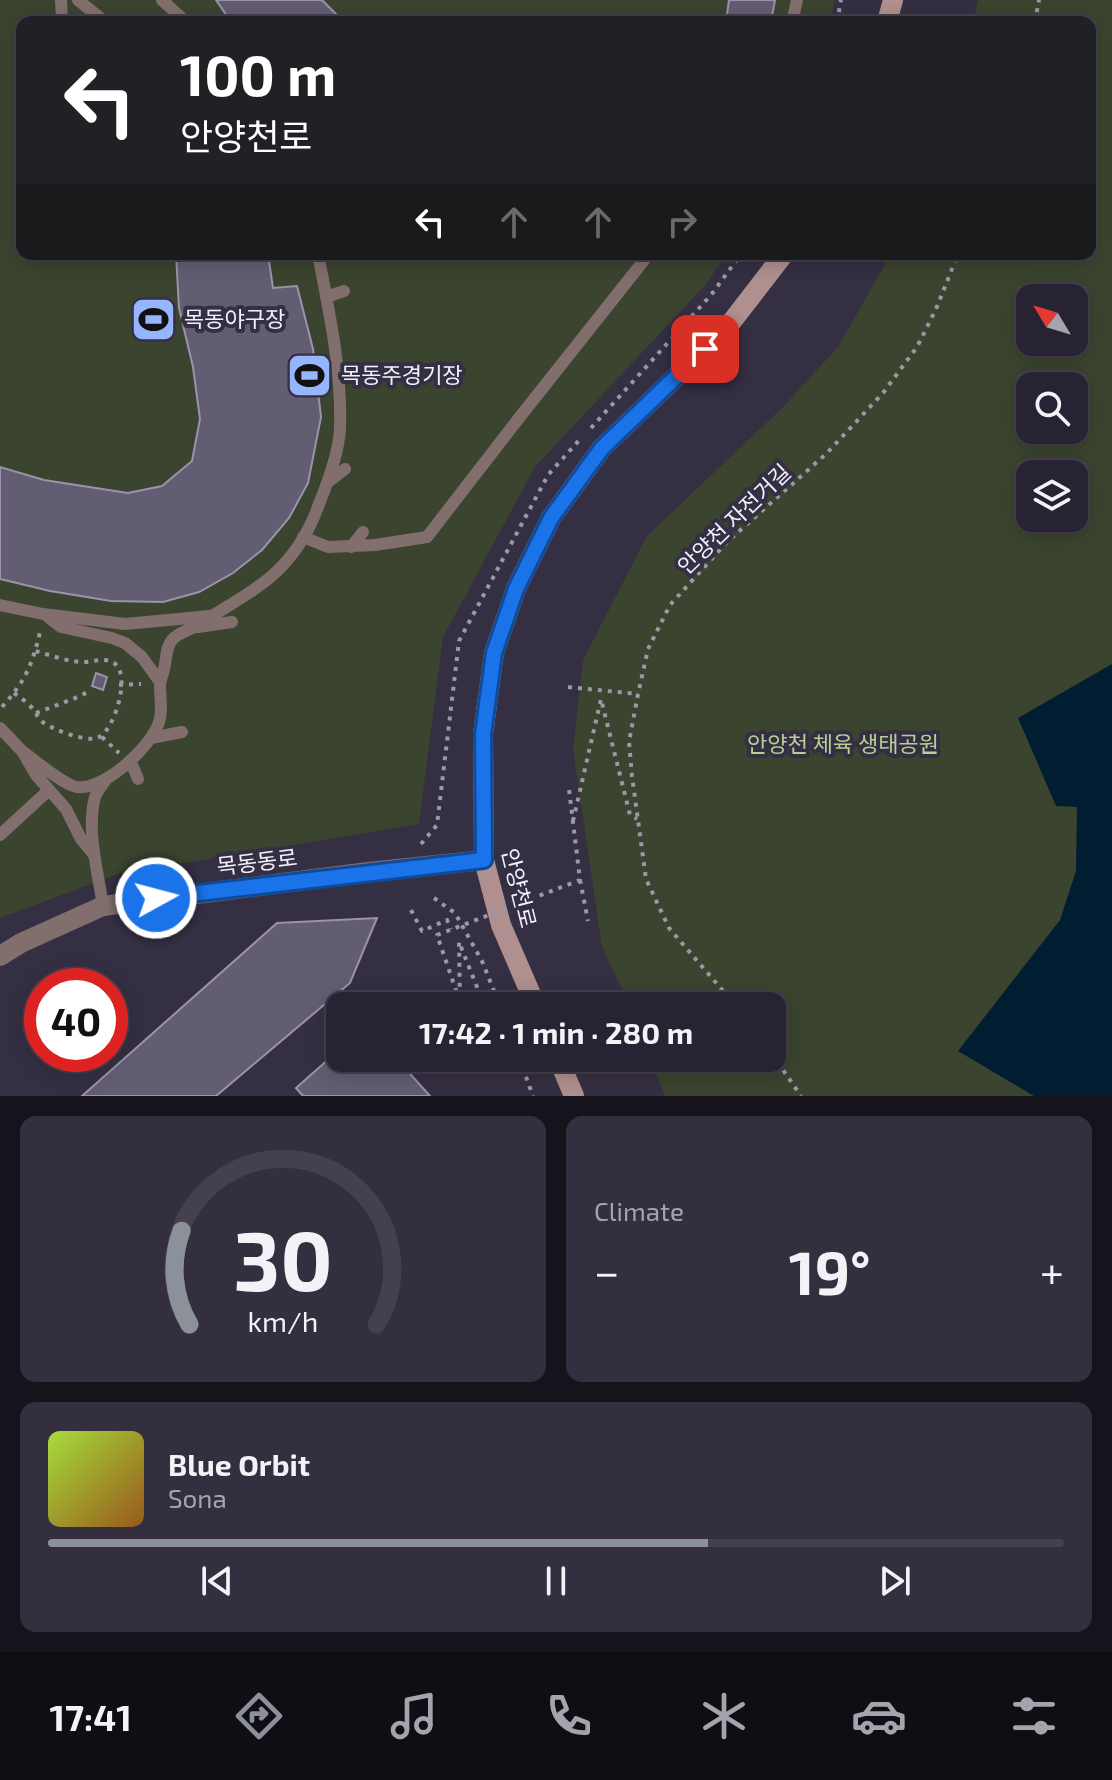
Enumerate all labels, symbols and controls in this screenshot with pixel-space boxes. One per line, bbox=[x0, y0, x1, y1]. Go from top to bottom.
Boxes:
text: 100 m bbox=[180, 40, 336, 107]
icon: left bbox=[48, 48, 152, 152]
text: 안양천로 bbox=[180, 114, 312, 157]
icon: left bbox=[408, 200, 452, 244]
icon: ahead bbox=[492, 200, 536, 244]
icon: ahead bbox=[576, 200, 620, 244]
icon: right bbox=[660, 200, 704, 244]
north arrow bbox=[1016, 284, 1088, 356]
map controls bbox=[1016, 284, 1088, 532]
sports icon: 목동야구장 bbox=[129, 295, 177, 343]
place label: 목동야구장 bbox=[184, 305, 285, 331]
pin bbox=[671, 315, 739, 383]
icon: arrive bbox=[683, 327, 727, 371]
sports icon: 목동주경기장 bbox=[286, 351, 334, 399]
place label: 목동주경기장 bbox=[341, 361, 462, 387]
button: search bbox=[1016, 372, 1088, 444]
street label: 안양천 자전거길 bbox=[672, 458, 795, 579]
button: layers bbox=[1016, 460, 1088, 532]
park label: 안양천 체육 생태공원 bbox=[747, 730, 939, 756]
street label: 목동동로 bbox=[215, 843, 299, 879]
street label: 안양천로 bbox=[498, 845, 542, 930]
position arrow bbox=[114, 856, 198, 940]
speed limit sign: 40 bbox=[24, 968, 128, 1072]
text: 17:42 · 1 min · 280 m bbox=[419, 1014, 693, 1050]
text: Climate bbox=[594, 1195, 684, 1226]
text: 30 bbox=[233, 1208, 333, 1308]
text: 19° bbox=[789, 1235, 871, 1307]
text: − bbox=[594, 1244, 620, 1297]
text: + bbox=[1040, 1244, 1064, 1297]
text: km/h bbox=[248, 1303, 318, 1338]
text: Blue Orbit bbox=[168, 1446, 310, 1482]
text: Sona bbox=[168, 1482, 227, 1513]
icon: previous bbox=[195, 1559, 239, 1603]
icon: pause bbox=[534, 1559, 578, 1603]
icon: next bbox=[873, 1559, 917, 1603]
icon: directions bbox=[231, 1688, 287, 1744]
icon: music bbox=[386, 1688, 442, 1744]
icon: phone bbox=[541, 1688, 597, 1744]
icon: climate bbox=[696, 1688, 752, 1744]
icon: car bbox=[851, 1688, 907, 1744]
icon: filters bbox=[1006, 1688, 1062, 1744]
text: 17:41 bbox=[50, 1695, 132, 1738]

